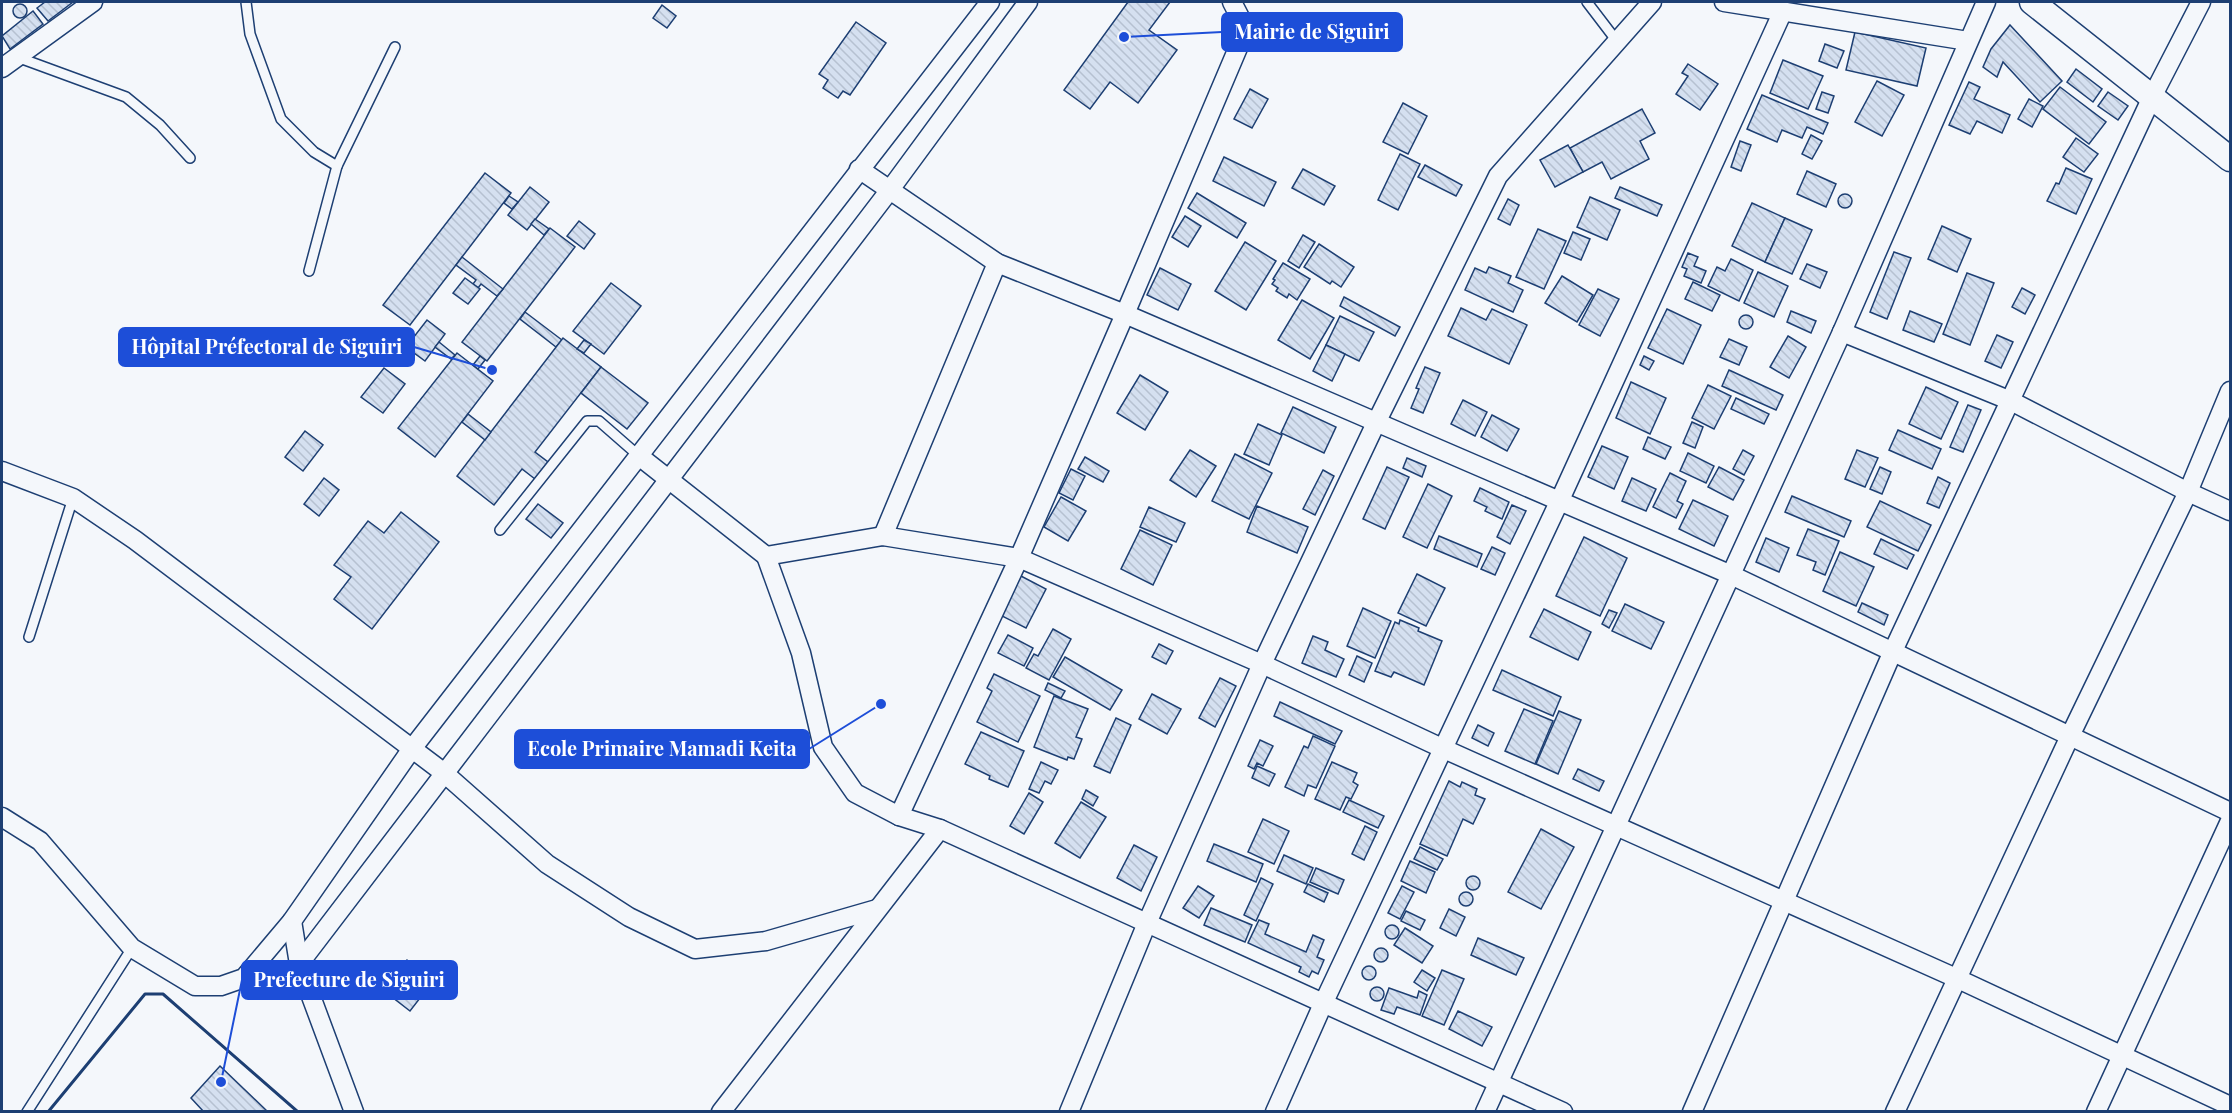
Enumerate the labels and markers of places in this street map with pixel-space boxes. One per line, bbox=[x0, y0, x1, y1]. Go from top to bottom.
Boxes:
callout: Mairie de Siguiri bbox=[1222, 13, 1402, 51]
callout: Hôpital Préfectoral de Siguiri bbox=[119, 328, 414, 366]
callout: Ecole Primaire Mamadi Keita bbox=[515, 730, 809, 768]
callout: Prefecture de Siguiri bbox=[242, 961, 457, 999]

